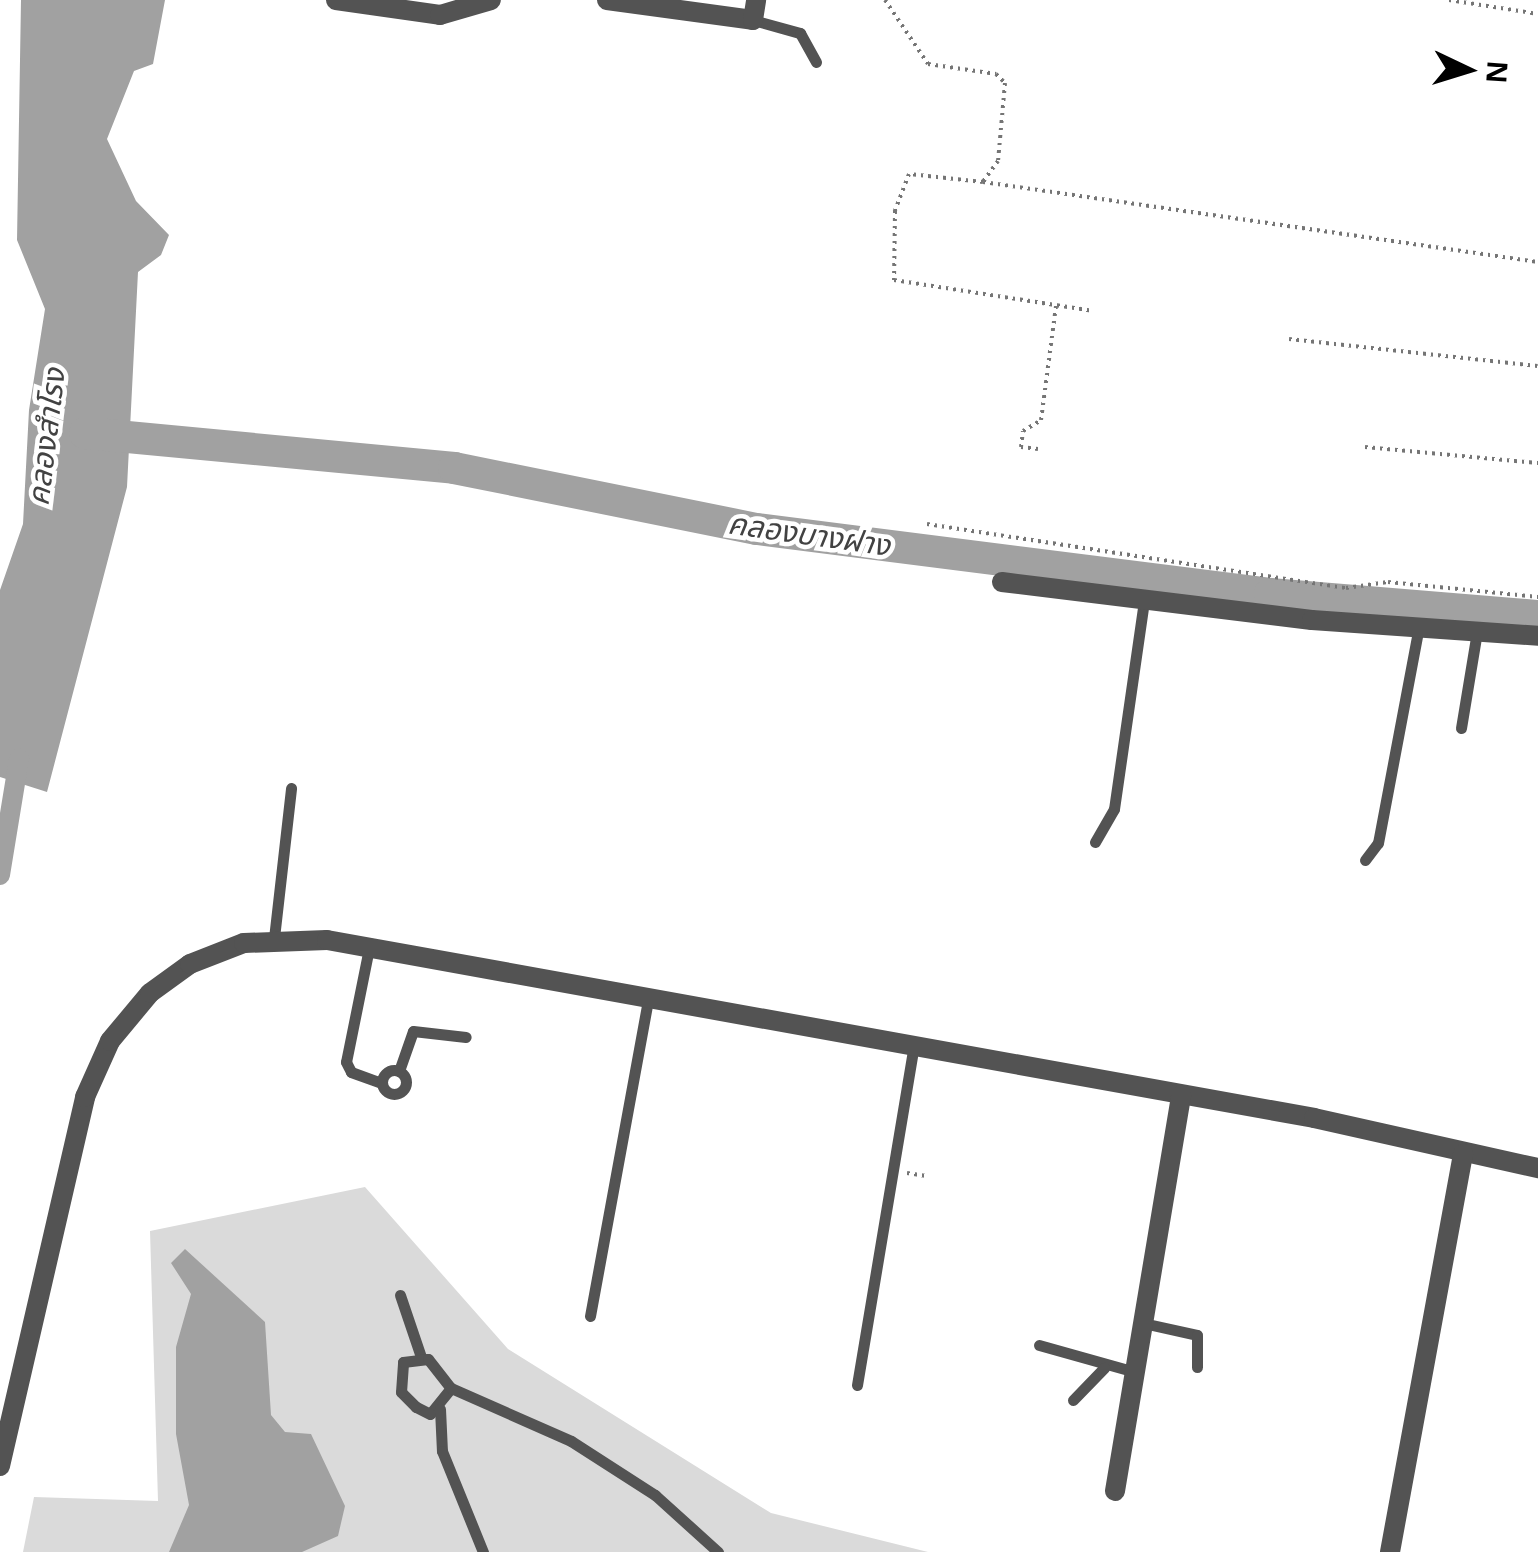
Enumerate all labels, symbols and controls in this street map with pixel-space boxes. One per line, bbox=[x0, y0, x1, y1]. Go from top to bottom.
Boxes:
north arrow bbox=[1418, 20, 1518, 120]
text: N bbox=[1478, 59, 1518, 85]
water label: คลองสำโรง bbox=[20, 366, 72, 508]
water label: คลองบางฝาง bbox=[726, 505, 892, 563]

